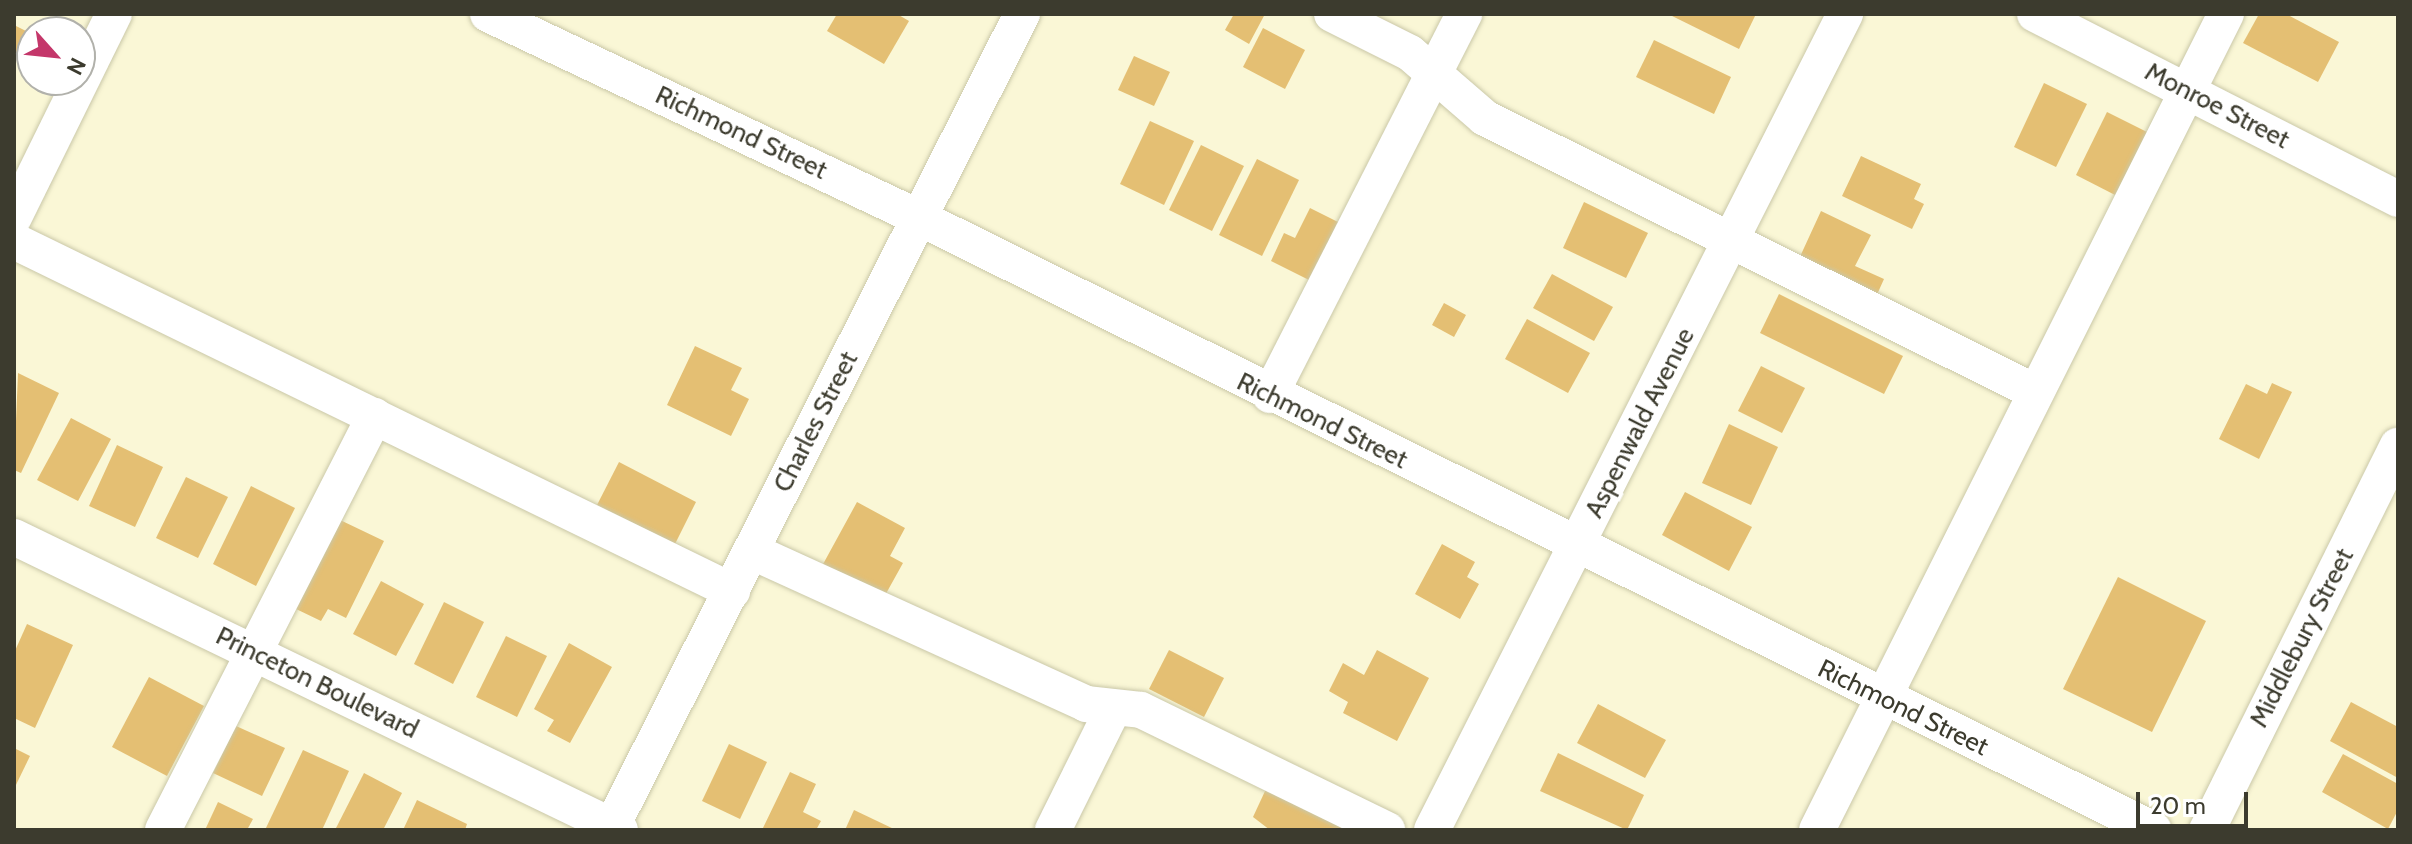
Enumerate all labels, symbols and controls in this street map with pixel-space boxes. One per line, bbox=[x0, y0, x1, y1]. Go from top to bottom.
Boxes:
north arrow bbox=[16, 16, 96, 96]
text: N bbox=[60, 53, 92, 79]
street label: Monroe Street bbox=[2140, 56, 2294, 156]
street label: Richmond Street bbox=[650, 80, 832, 186]
street label: Aspenwald Avenue bbox=[1579, 323, 1701, 523]
street label: Charles Street bbox=[767, 347, 865, 497]
street label: Richmond Street bbox=[1232, 366, 1412, 476]
street label: Middlebury Street bbox=[2243, 543, 2361, 733]
street label: Princeton Boulevard bbox=[211, 620, 423, 746]
street label: Richmond Street bbox=[1813, 653, 1993, 763]
scale bar bbox=[2140, 776, 2252, 826]
text: 20 m bbox=[2150, 791, 2206, 820]

